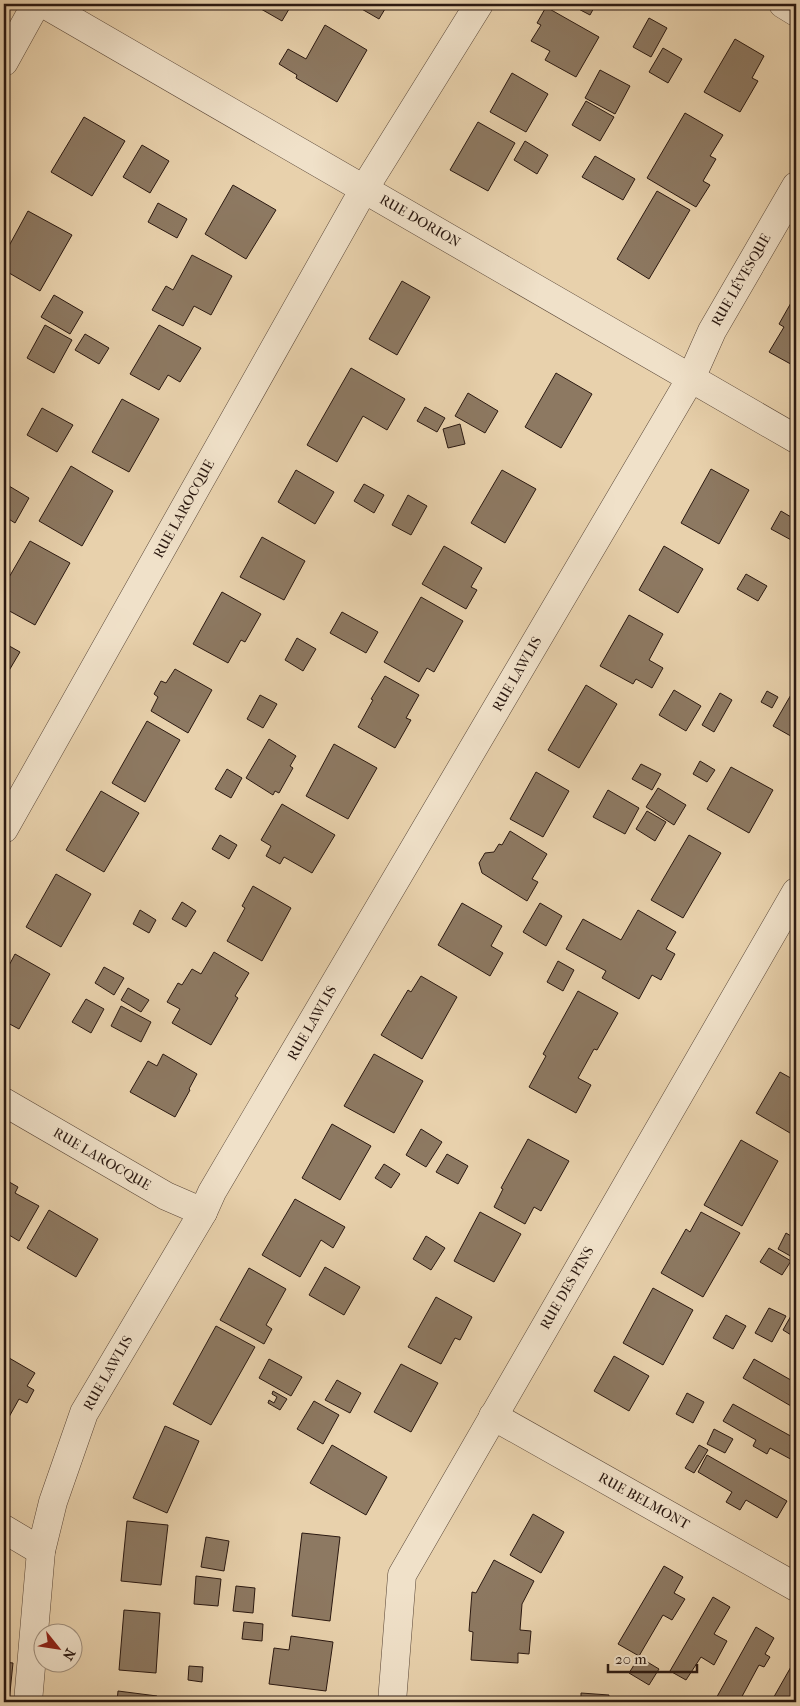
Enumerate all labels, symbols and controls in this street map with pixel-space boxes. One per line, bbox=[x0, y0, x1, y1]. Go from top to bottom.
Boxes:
street label: RUE DORION bbox=[376, 191, 464, 251]
street label: RUE LÉVESQUE bbox=[707, 230, 775, 329]
street label: RUE LAROCQUE bbox=[150, 456, 218, 561]
street label: RUE LAWLIS bbox=[489, 633, 545, 715]
street label: RUE LAWLIS bbox=[284, 982, 340, 1064]
street label: RUE LAROCQUE bbox=[50, 1124, 154, 1194]
street label: RUE DES PINS bbox=[536, 1243, 598, 1333]
street label: RUE LAWLIS bbox=[80, 1332, 136, 1414]
street label: RUE BELMONT bbox=[595, 1469, 693, 1533]
north arrow bbox=[32, 1624, 82, 1674]
scale bar bbox=[608, 1641, 696, 1673]
text: N bbox=[59, 1645, 79, 1663]
text: 20 m bbox=[615, 1650, 647, 1668]

